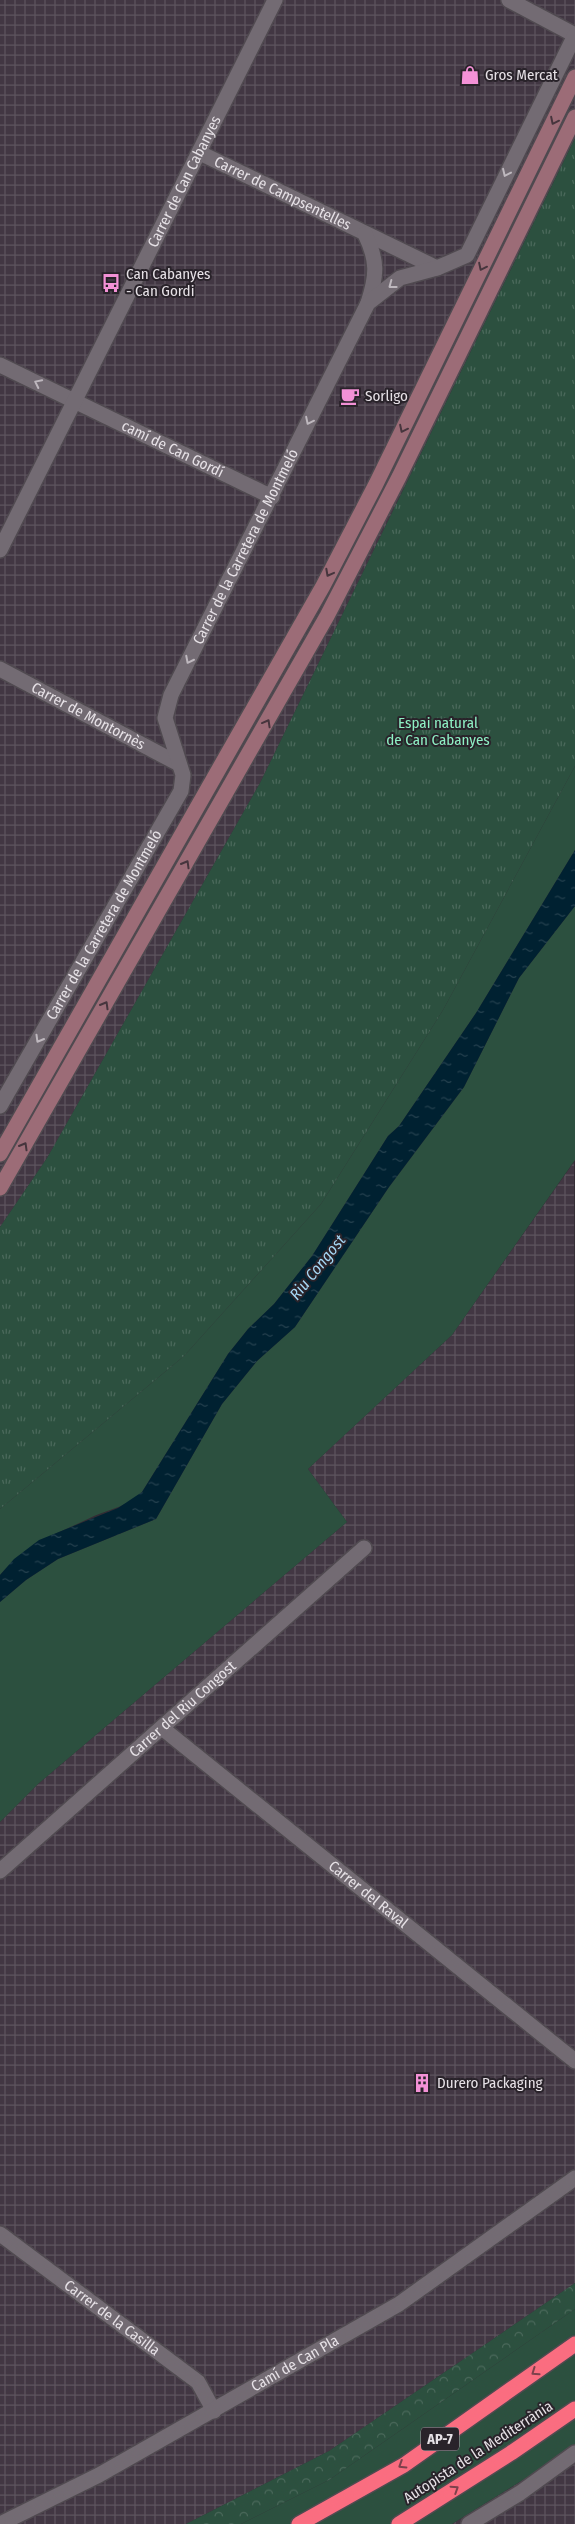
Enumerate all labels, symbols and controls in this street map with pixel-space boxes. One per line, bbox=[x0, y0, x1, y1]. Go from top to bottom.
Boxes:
shop icon: Gros Mercat bbox=[459, 64, 481, 86]
place label: Gros Mercat bbox=[485, 66, 558, 84]
street label: Carrer de Can Cabanyes bbox=[144, 113, 225, 250]
one-way arrow bbox=[549, 116, 560, 125]
street label: Carrer de Campsentelles bbox=[211, 152, 354, 234]
one-way arrow bbox=[502, 168, 512, 177]
one-way arrow bbox=[478, 262, 488, 271]
place label: Can Cabanyes - Can Gordi bbox=[126, 265, 211, 300]
bus stop icon: Can Cabanyes - Can Gordi bbox=[100, 272, 122, 294]
one-way arrow bbox=[389, 279, 398, 287]
one-way arrow bbox=[34, 379, 43, 389]
cafe icon: Sorligo bbox=[339, 385, 361, 407]
place label: Sorligo bbox=[365, 387, 408, 405]
street label: camí de Can Gordí bbox=[119, 416, 227, 481]
one-way arrow bbox=[305, 416, 315, 425]
one-way arrow bbox=[399, 423, 409, 432]
street label: Carrer de la Carretera de Montmeló bbox=[189, 446, 302, 647]
one-way arrow bbox=[326, 568, 336, 577]
one-way arrow bbox=[185, 655, 195, 664]
street label: Carrer de Montornès bbox=[28, 678, 148, 753]
park label: Espai natural de Can Cabanyes bbox=[386, 714, 490, 749]
one-way arrow bbox=[260, 719, 270, 728]
street label: Carrer de la Carretera de Montmeló bbox=[42, 826, 166, 1023]
one-way arrow bbox=[180, 860, 190, 869]
one-way arrow bbox=[99, 1001, 109, 1010]
one-way arrow bbox=[36, 1034, 46, 1043]
one-way arrow bbox=[18, 1142, 28, 1151]
water label: Riu Congost bbox=[285, 1230, 350, 1304]
street label: Carrer del Riu Congost bbox=[125, 1657, 240, 1761]
street label: Carrer del Raval bbox=[325, 1857, 412, 1932]
building icon: Durero Packaging bbox=[411, 2072, 433, 2094]
place label: Durero Packaging bbox=[437, 2074, 543, 2092]
street label: Carrer de la Casilla bbox=[61, 2276, 164, 2359]
street label: Camí de Can Pla bbox=[248, 2331, 342, 2395]
one-way arrow bbox=[531, 2366, 541, 2375]
street label: Autopista de la Mediterrània bbox=[400, 2397, 556, 2507]
road number: AP-7 bbox=[421, 2428, 459, 2450]
one-way arrow bbox=[398, 2459, 407, 2469]
one-way arrow bbox=[450, 2486, 459, 2495]

